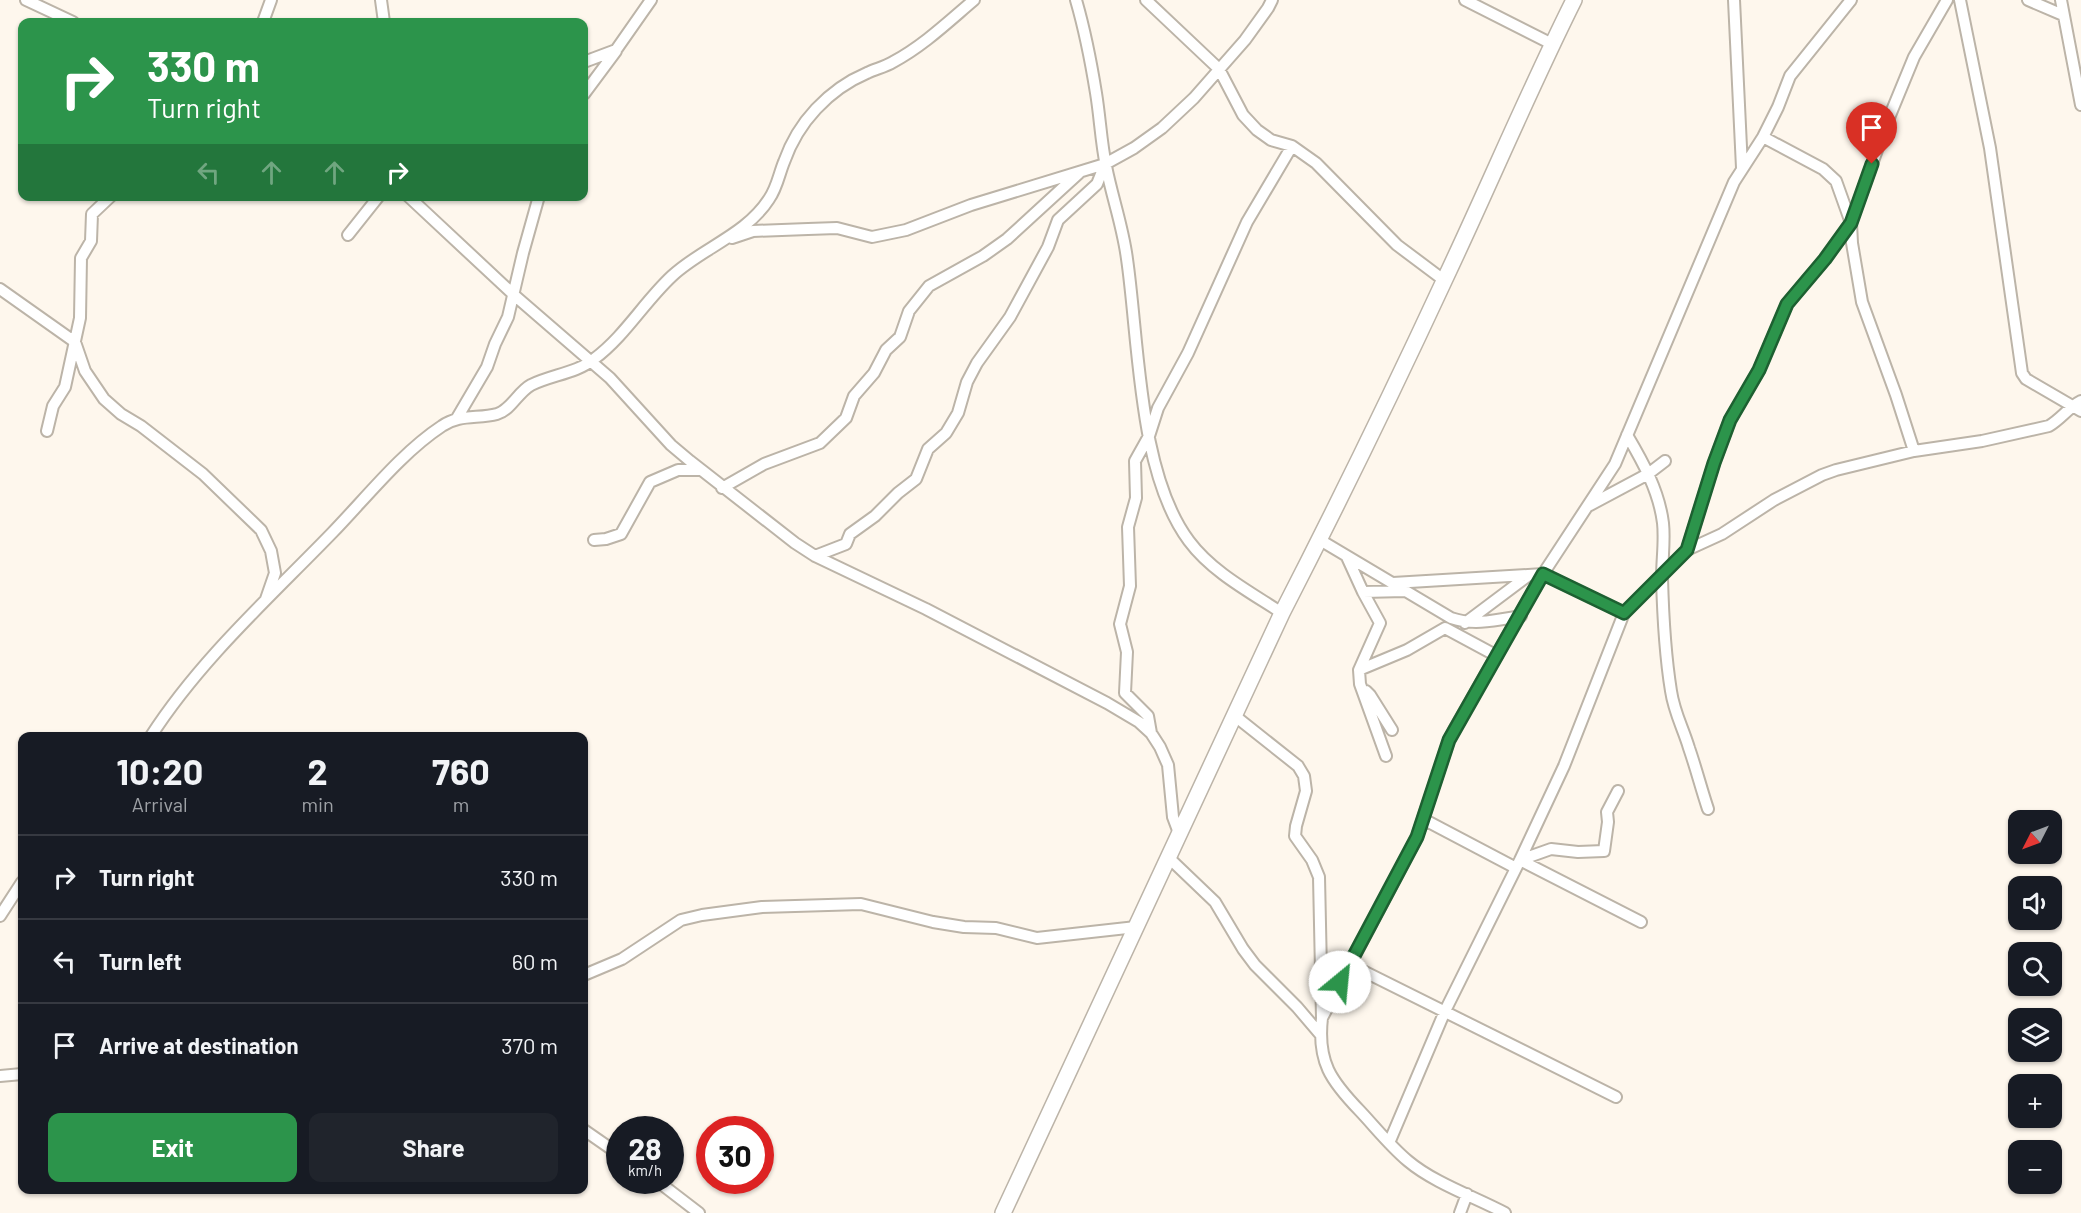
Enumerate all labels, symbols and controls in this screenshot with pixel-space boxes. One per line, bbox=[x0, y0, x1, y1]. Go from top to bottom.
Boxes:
text: 330 m bbox=[147, 40, 260, 90]
icon: right bbox=[48, 42, 126, 120]
text: Turn right bbox=[147, 91, 261, 123]
pin bbox=[1846, 102, 1897, 164]
icon: arrive bbox=[1855, 111, 1888, 144]
icon: left bbox=[192, 156, 225, 189]
icon: ahead bbox=[255, 156, 288, 189]
icon: ahead bbox=[318, 156, 351, 189]
icon: right bbox=[381, 156, 414, 189]
text: 10:20 bbox=[116, 749, 203, 792]
text: 2 bbox=[308, 749, 328, 792]
text: 760 bbox=[432, 749, 490, 792]
text: Arrival bbox=[132, 792, 188, 816]
text: min bbox=[301, 792, 334, 816]
text: m bbox=[453, 792, 469, 816]
north arrow bbox=[2008, 810, 2062, 864]
map controls bbox=[2008, 810, 2062, 1194]
icon: right bbox=[48, 861, 81, 894]
text: Turn right bbox=[99, 864, 194, 890]
text: 330 m bbox=[500, 864, 558, 890]
button: sound bbox=[2008, 876, 2062, 930]
button: search bbox=[2008, 942, 2062, 996]
icon: left bbox=[48, 945, 81, 978]
text: Turn left bbox=[99, 948, 182, 974]
text: 60 m bbox=[512, 948, 558, 974]
position arrow bbox=[1308, 950, 1372, 1014]
button: layers bbox=[2008, 1008, 2062, 1062]
icon: arrive bbox=[48, 1029, 81, 1062]
text: Arrive at destination bbox=[99, 1032, 298, 1058]
text: 370 m bbox=[501, 1032, 558, 1058]
button: + bbox=[2008, 1074, 2062, 1128]
button: Exit bbox=[48, 1113, 297, 1182]
button: Share bbox=[309, 1113, 558, 1182]
speed limit sign: 30 bbox=[696, 1116, 774, 1194]
text: 28 bbox=[628, 1130, 662, 1166]
button: − bbox=[2008, 1140, 2062, 1194]
text: km/h bbox=[628, 1161, 662, 1179]

